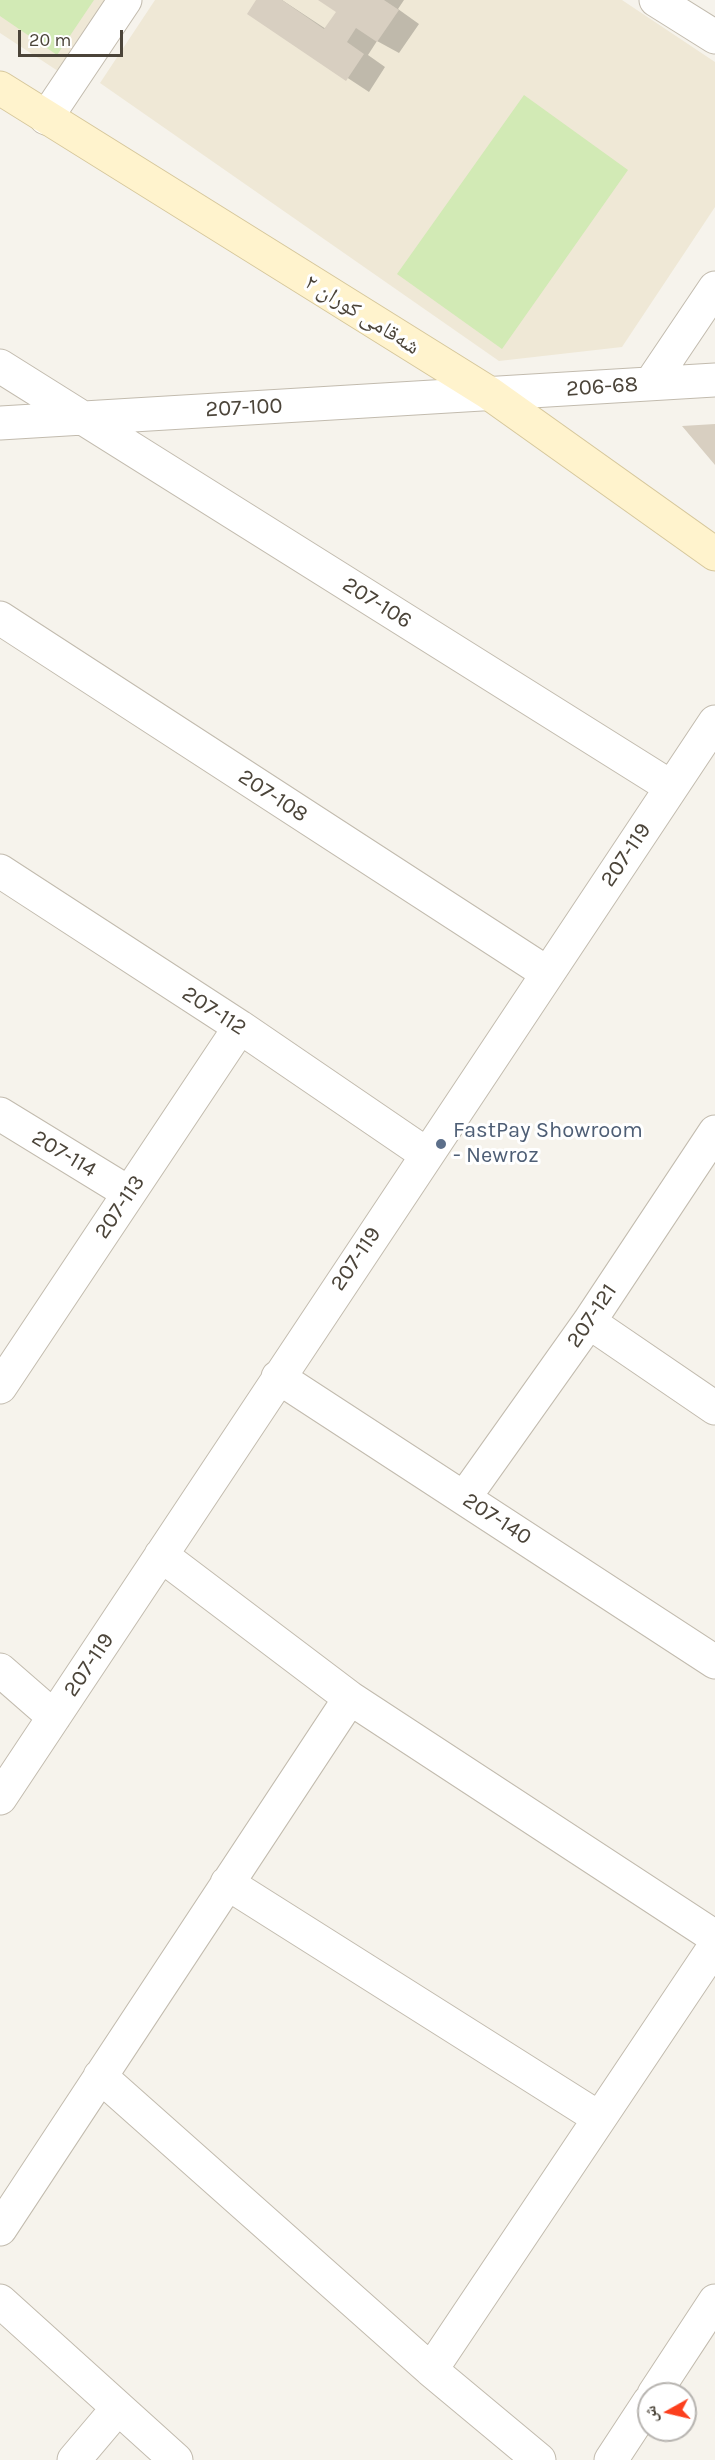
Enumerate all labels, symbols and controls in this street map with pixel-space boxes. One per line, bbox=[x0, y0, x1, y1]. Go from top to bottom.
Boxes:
scale bar bbox=[21, 18, 126, 56]
text: 20 m bbox=[29, 29, 71, 51]
street label: شەقامی کوران ٢ bbox=[300, 269, 424, 361]
street label: 206-68 bbox=[565, 371, 639, 403]
street label: 207-100 bbox=[205, 393, 283, 423]
street label: 207-106 bbox=[337, 571, 417, 635]
street label: 207-108 bbox=[233, 764, 313, 828]
street label: 207-119 bbox=[595, 818, 657, 892]
street label: 207-112 bbox=[177, 981, 251, 1041]
place label: FastPay Showroom - Newroz bbox=[453, 1118, 643, 1170]
street label: 207-114 bbox=[27, 1124, 101, 1184]
marker: FastPay Showroom - Newroz bbox=[434, 1137, 448, 1151]
street label: 207-113 bbox=[89, 1170, 151, 1244]
street label: 207-119 bbox=[325, 1222, 387, 1296]
street label: 207-121 bbox=[561, 1279, 623, 1353]
street label: 207-140 bbox=[458, 1487, 536, 1551]
street label: 207-119 bbox=[58, 1628, 120, 1702]
north arrow bbox=[637, 2382, 697, 2442]
text: ش bbox=[640, 2405, 661, 2424]

